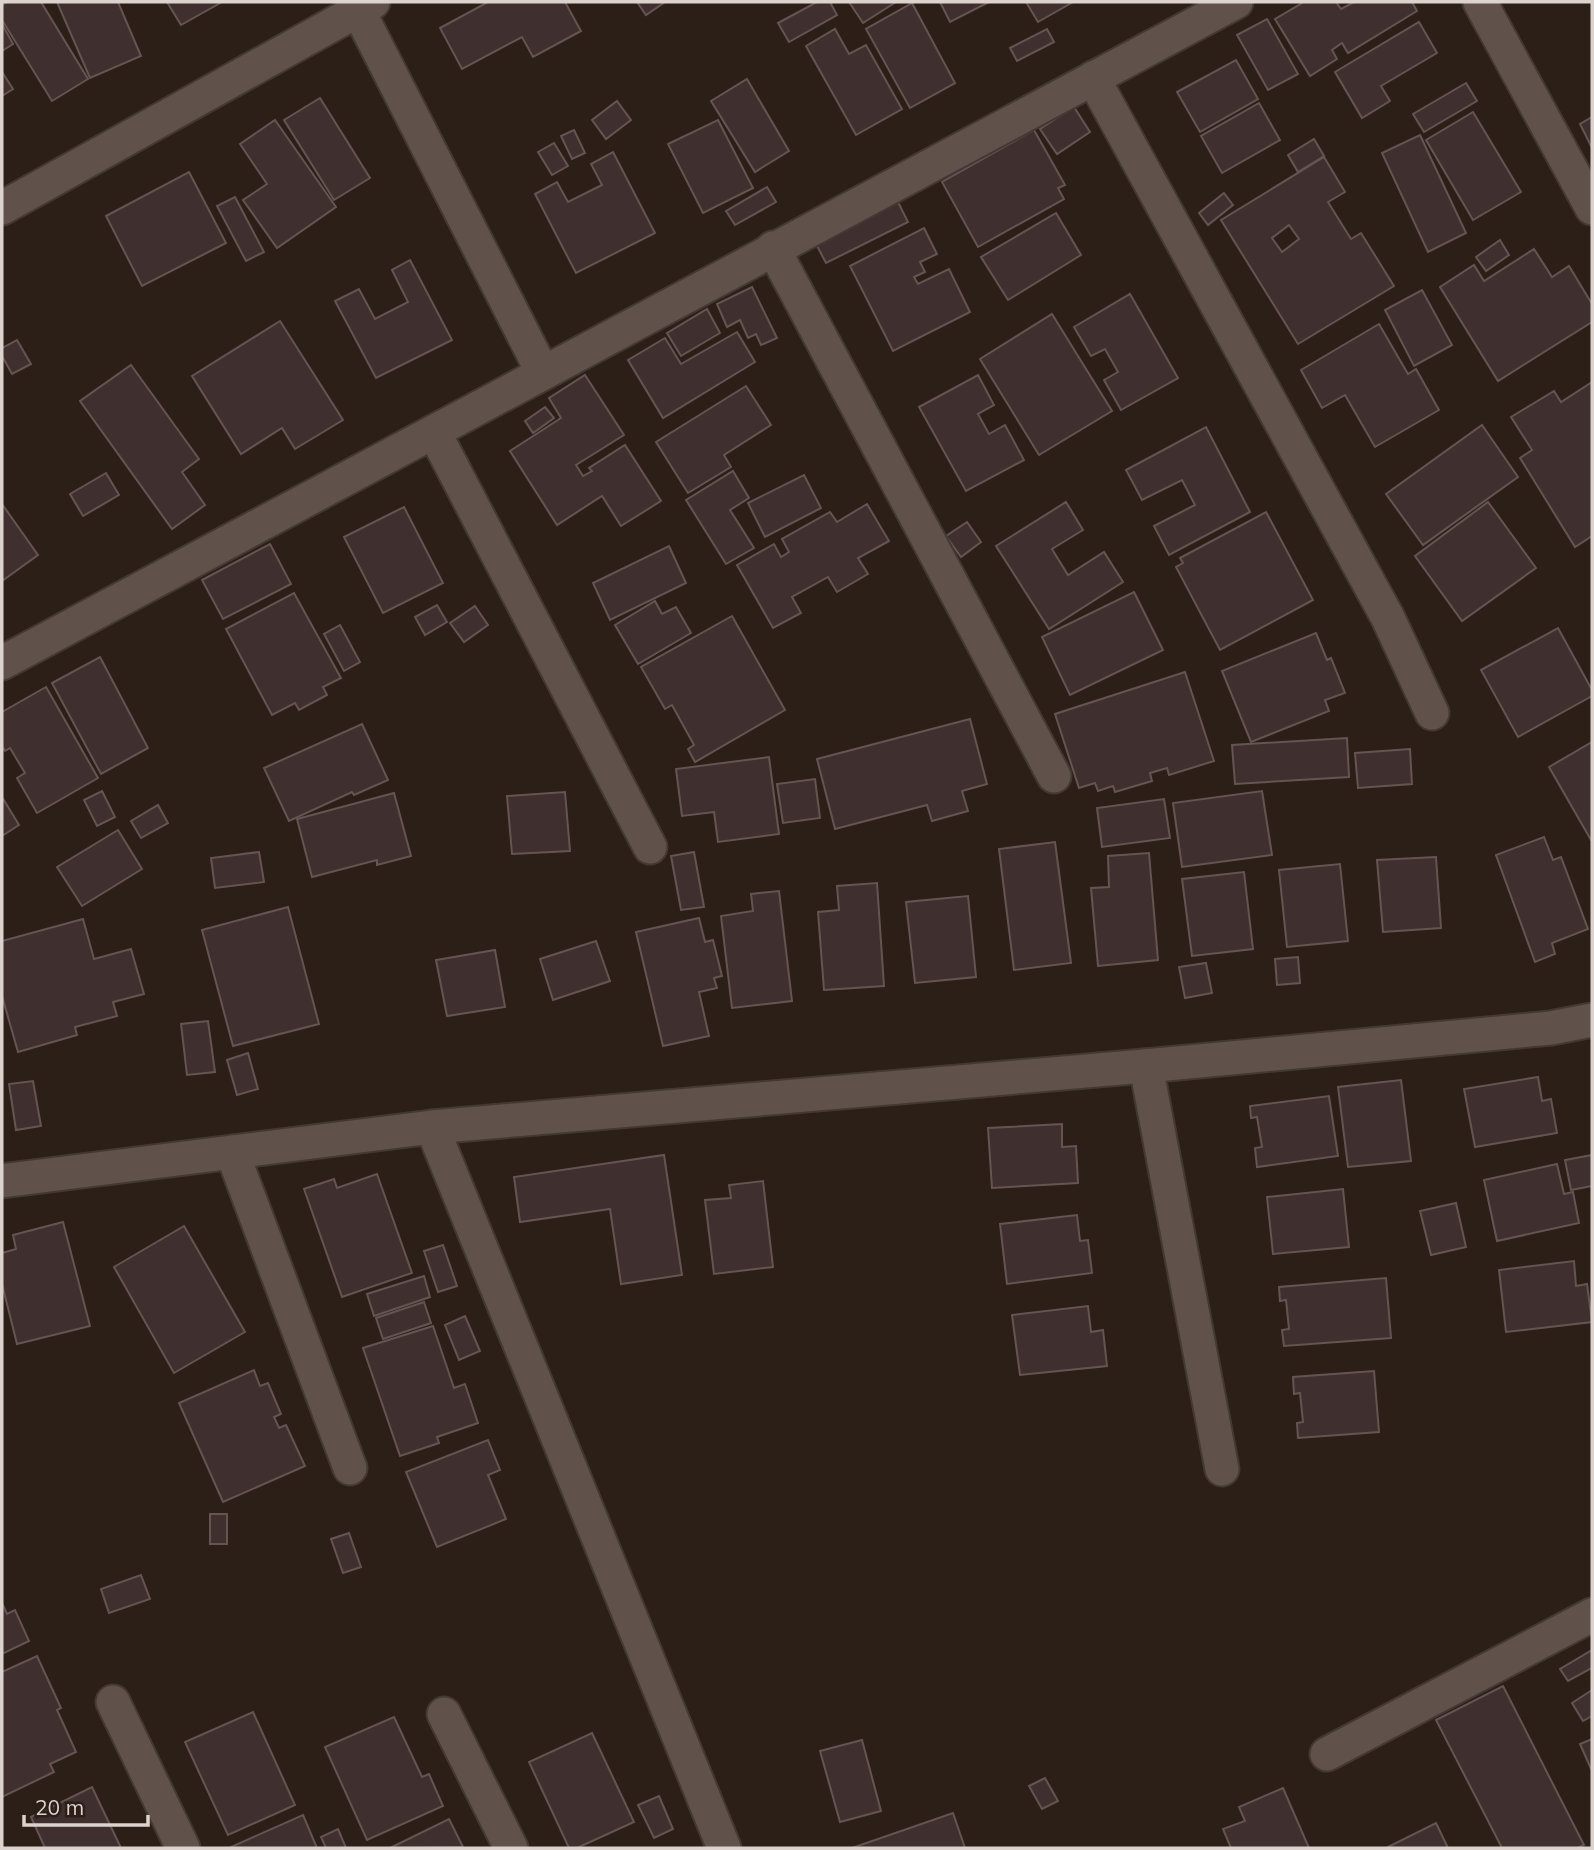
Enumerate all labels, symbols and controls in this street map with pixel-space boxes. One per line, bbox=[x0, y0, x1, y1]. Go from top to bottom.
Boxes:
scale bar bbox=[24, 1784, 149, 1828]
text: 20 m bbox=[35, 1794, 84, 1820]

